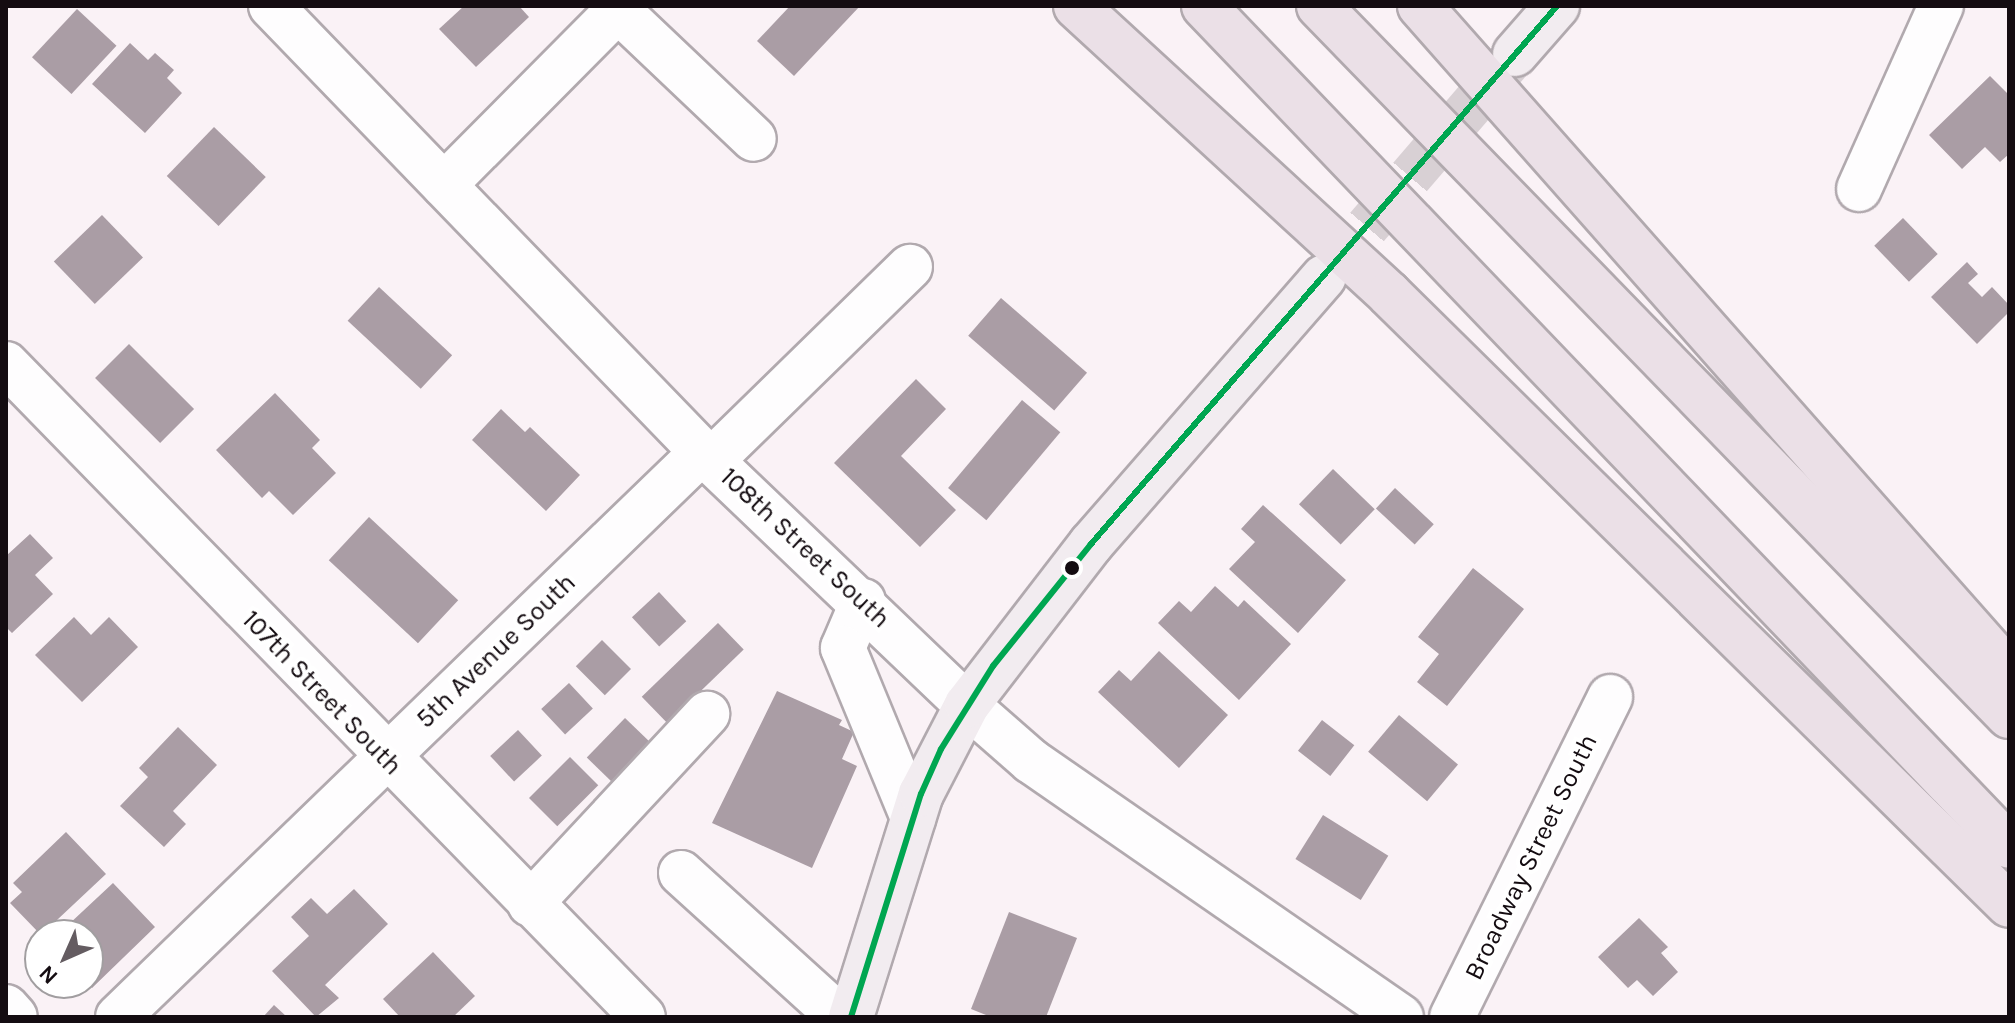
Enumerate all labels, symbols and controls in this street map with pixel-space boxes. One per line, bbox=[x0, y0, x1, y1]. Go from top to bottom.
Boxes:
street label: 108th Street South bbox=[714, 461, 896, 635]
unlabelled marker bbox=[1064, 560, 1080, 576]
street label: 5th Avenue South bbox=[410, 567, 582, 735]
street label: 107th Street South bbox=[236, 604, 408, 782]
street label: Broadway Street South bbox=[1458, 729, 1604, 985]
north arrow bbox=[24, 919, 104, 999]
text: N bbox=[34, 960, 63, 989]

